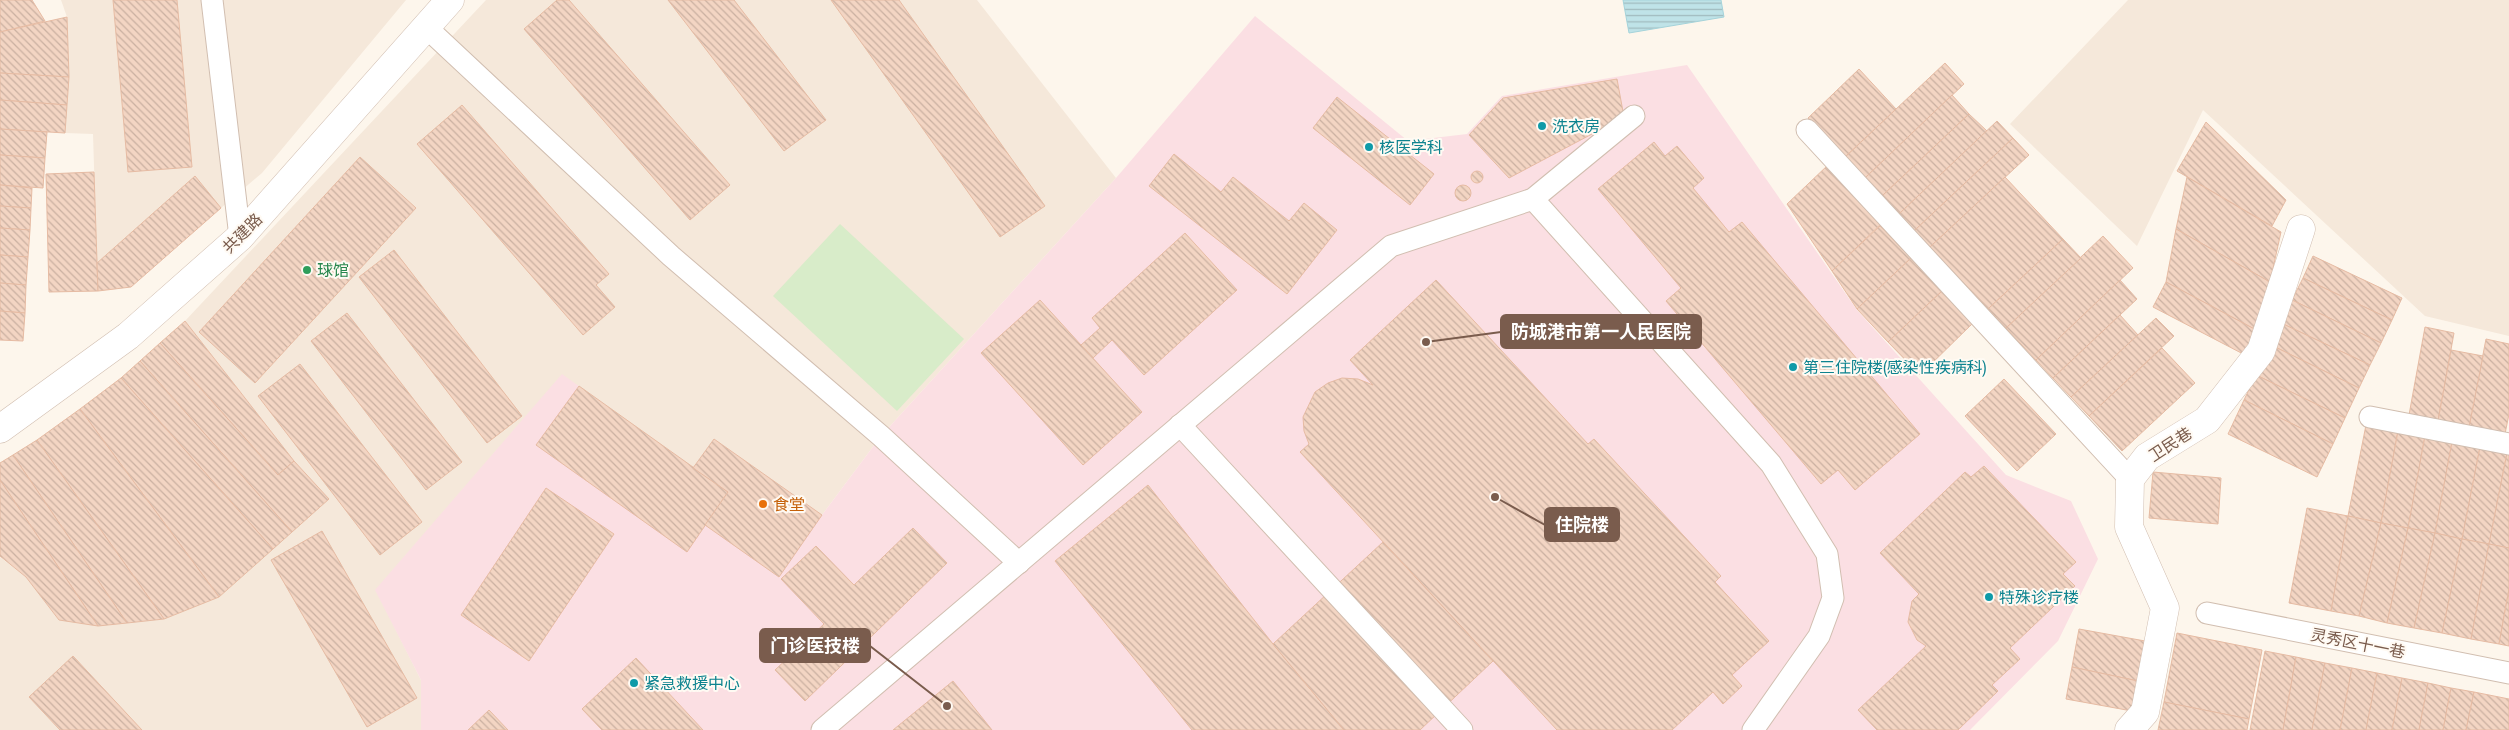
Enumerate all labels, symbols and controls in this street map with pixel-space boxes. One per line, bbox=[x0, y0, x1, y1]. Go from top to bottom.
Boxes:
place label: 洗衣房 bbox=[1552, 117, 1600, 135]
marker: 洗衣房 bbox=[1536, 120, 1548, 132]
place label: 核医学科 bbox=[1379, 138, 1443, 156]
marker: 核医学科 bbox=[1363, 141, 1375, 153]
street label: 共建路 bbox=[219, 210, 265, 256]
place label: 球馆 bbox=[317, 261, 349, 279]
marker: 球馆 bbox=[301, 264, 313, 276]
callout: 防城港市第一人民医院 bbox=[1501, 315, 1701, 348]
text: 防城港市第一人民医院 bbox=[1511, 321, 1691, 342]
place label: 第三住院楼(感染性疾病科) bbox=[1803, 358, 1987, 377]
marker: 第三住院楼(感染性疾病科) bbox=[1787, 361, 1799, 373]
street label: 卫民巷 bbox=[2145, 423, 2195, 465]
place label: 食堂 bbox=[773, 495, 805, 513]
marker: 食堂 bbox=[757, 498, 769, 510]
callout: 住院楼 bbox=[1545, 508, 1619, 541]
text: 住院楼 bbox=[1555, 514, 1609, 535]
place label: 特殊诊疗楼 bbox=[1999, 588, 2079, 606]
marker: 特殊诊疗楼 bbox=[1983, 591, 1995, 603]
street label: 灵秀区十一巷 bbox=[2309, 625, 2407, 661]
callout: 门诊医技楼 bbox=[760, 629, 870, 662]
text: 门诊医技楼 bbox=[770, 635, 860, 656]
place label: 紧急救援中心 bbox=[644, 674, 740, 692]
marker: 紧急救援中心 bbox=[628, 677, 640, 689]

